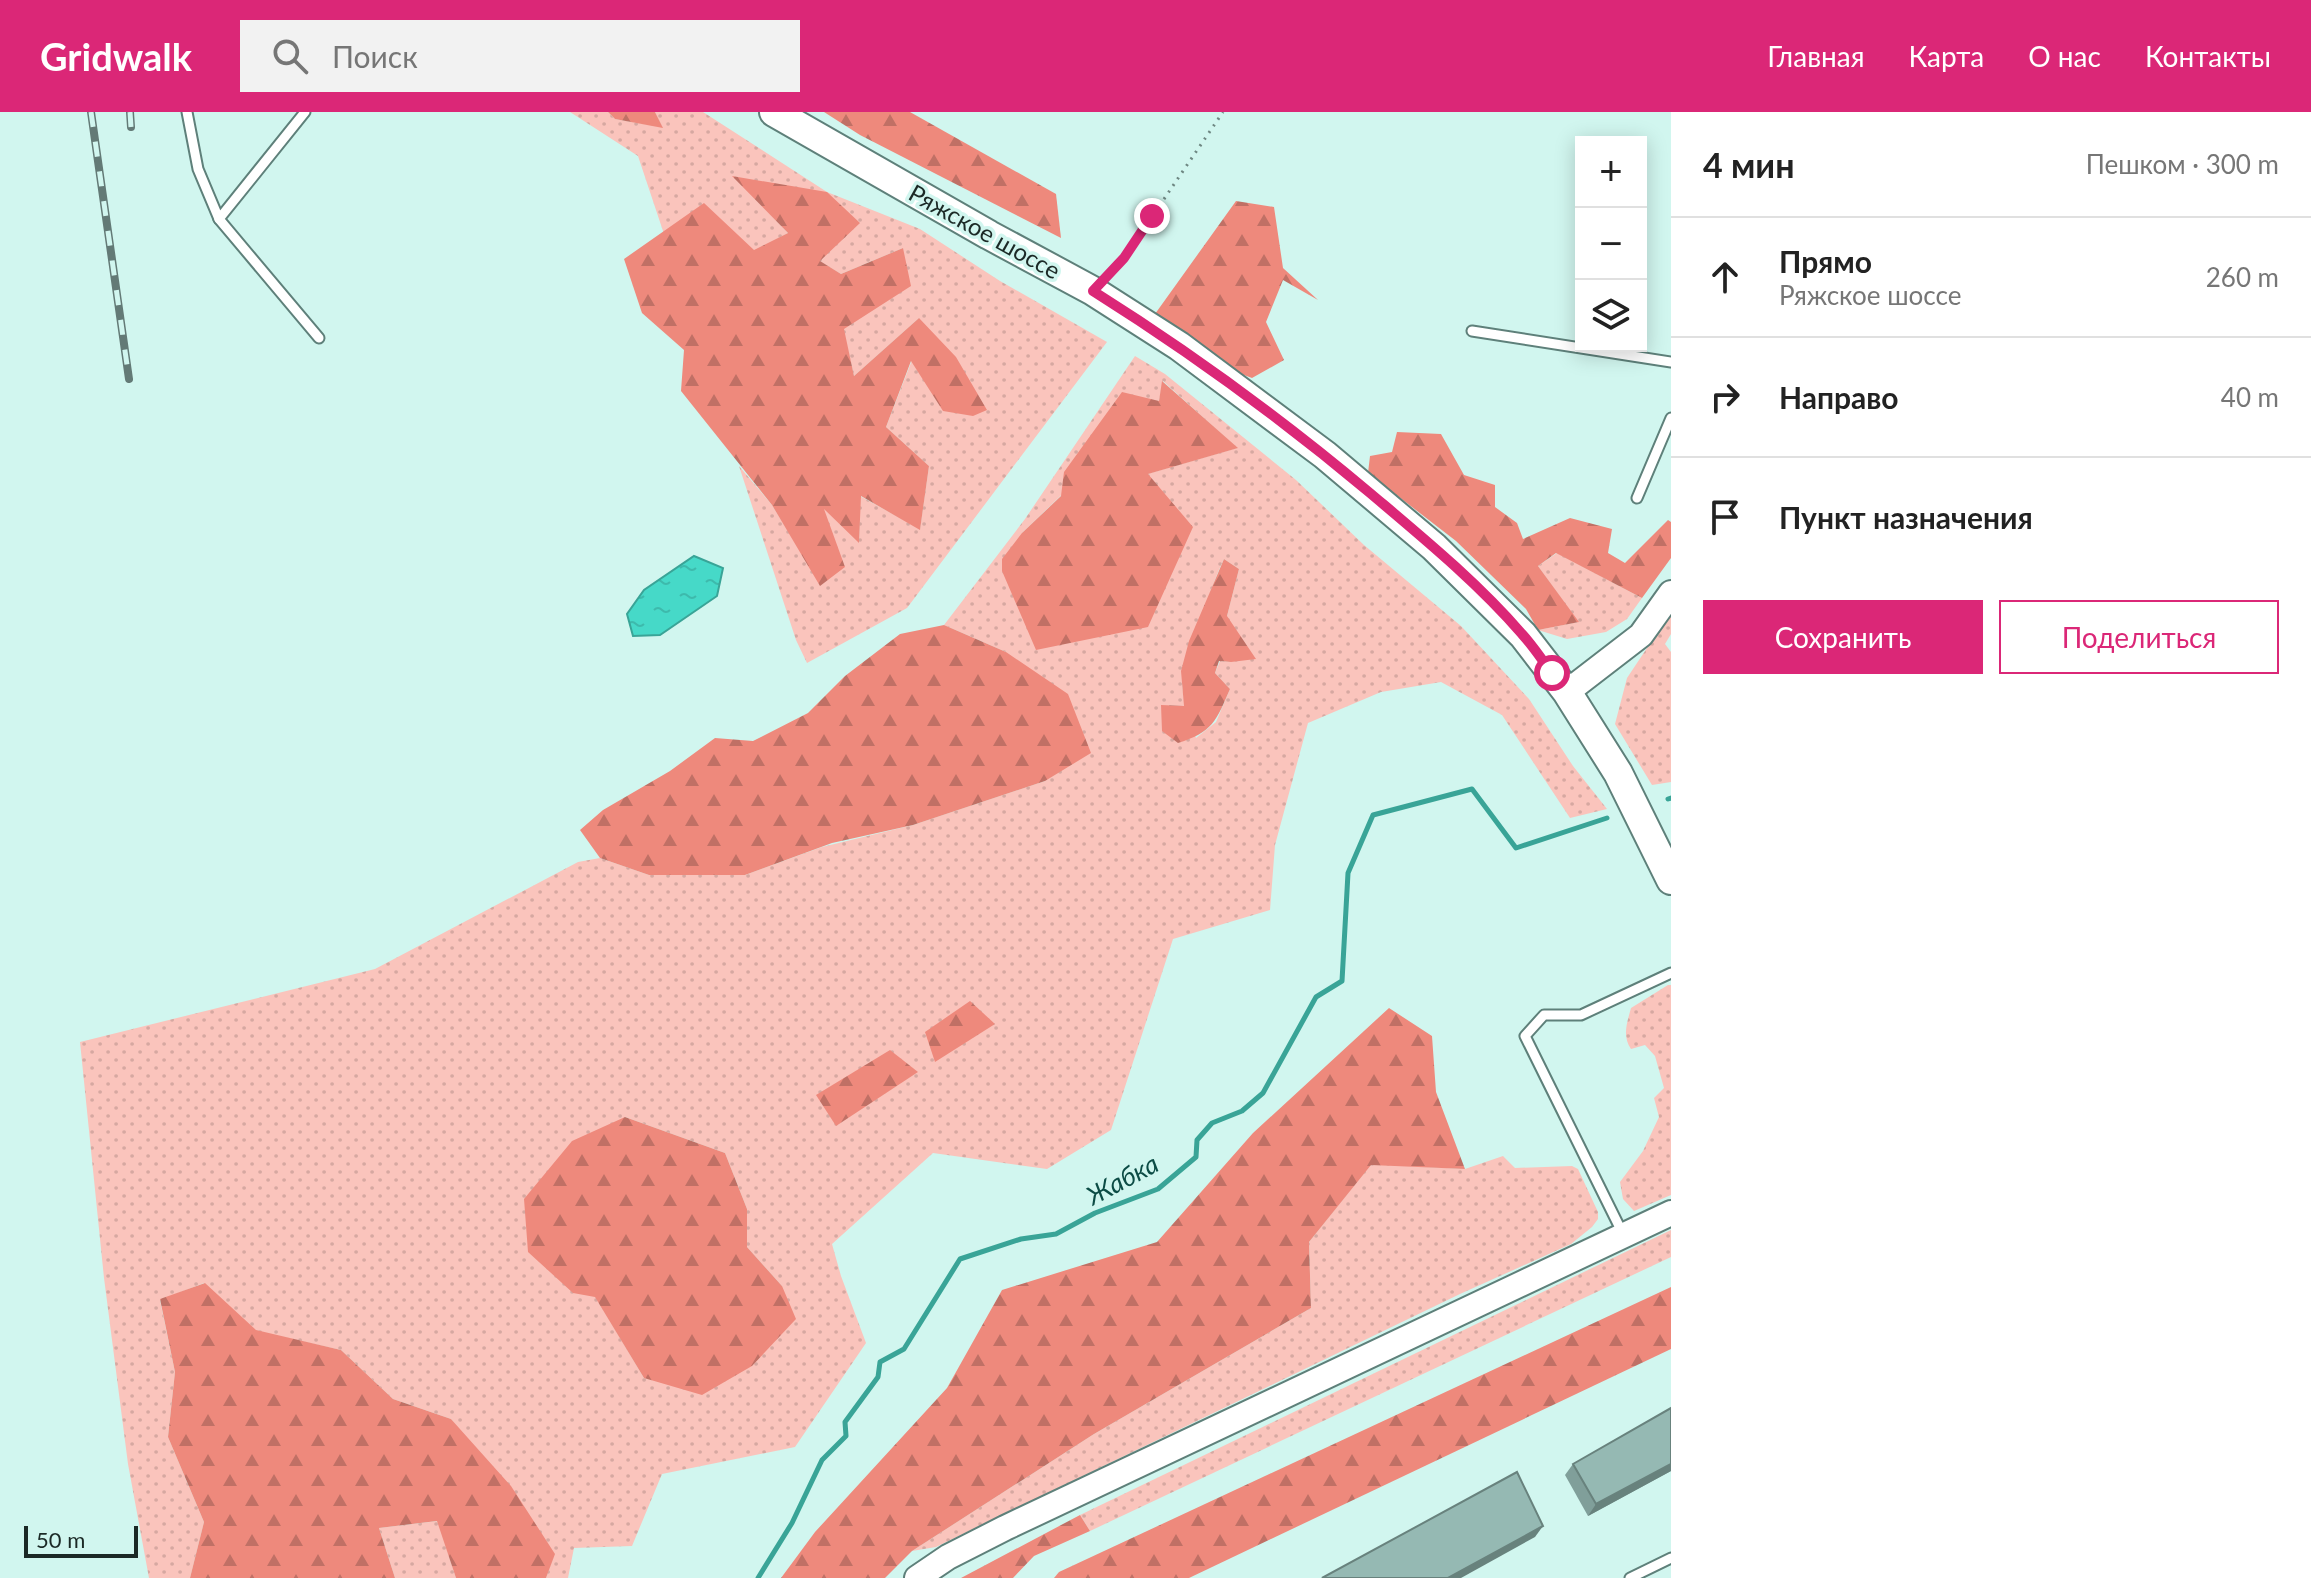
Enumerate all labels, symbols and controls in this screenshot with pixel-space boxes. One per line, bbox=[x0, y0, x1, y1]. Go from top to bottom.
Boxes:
search box bbox=[240, 20, 800, 92]
text: Gridwalk bbox=[40, 33, 192, 79]
icon: search bbox=[268, 34, 312, 78]
text: Поиск bbox=[332, 38, 418, 74]
text: Главная bbox=[1767, 39, 1865, 73]
text: Карта bbox=[1909, 39, 1984, 73]
text: О нас bbox=[2028, 39, 2101, 73]
text: Контакты bbox=[2145, 39, 2271, 73]
map controls bbox=[1575, 136, 1647, 352]
button: + bbox=[1575, 136, 1647, 208]
text: 4 мин bbox=[1703, 144, 1795, 185]
text: Пешком · 300 m bbox=[2086, 148, 2279, 180]
street label: Ряжское шоссе bbox=[904, 178, 1066, 284]
route end bbox=[1134, 198, 1170, 234]
button: − bbox=[1575, 208, 1647, 280]
text: Прямо bbox=[1779, 243, 1872, 279]
icon: ahead bbox=[1703, 255, 1747, 299]
text: 260 m bbox=[2206, 261, 2279, 293]
text: Ряжское шоссе bbox=[1779, 279, 1961, 311]
button: layers bbox=[1575, 280, 1647, 352]
icon: right bbox=[1703, 375, 1747, 419]
text: Направо bbox=[1779, 379, 1899, 415]
text: 40 m bbox=[2221, 381, 2279, 413]
icon: arrive bbox=[1703, 495, 1747, 539]
text: Пункт назначения bbox=[1779, 499, 2033, 535]
button: Сохранить bbox=[1703, 600, 1983, 674]
button: Поделиться bbox=[1999, 600, 2279, 674]
route start bbox=[1534, 655, 1570, 691]
water label: Жабка bbox=[1080, 1147, 1164, 1212]
scale bar bbox=[24, 1522, 138, 1558]
text: 50 m bbox=[36, 1526, 85, 1553]

